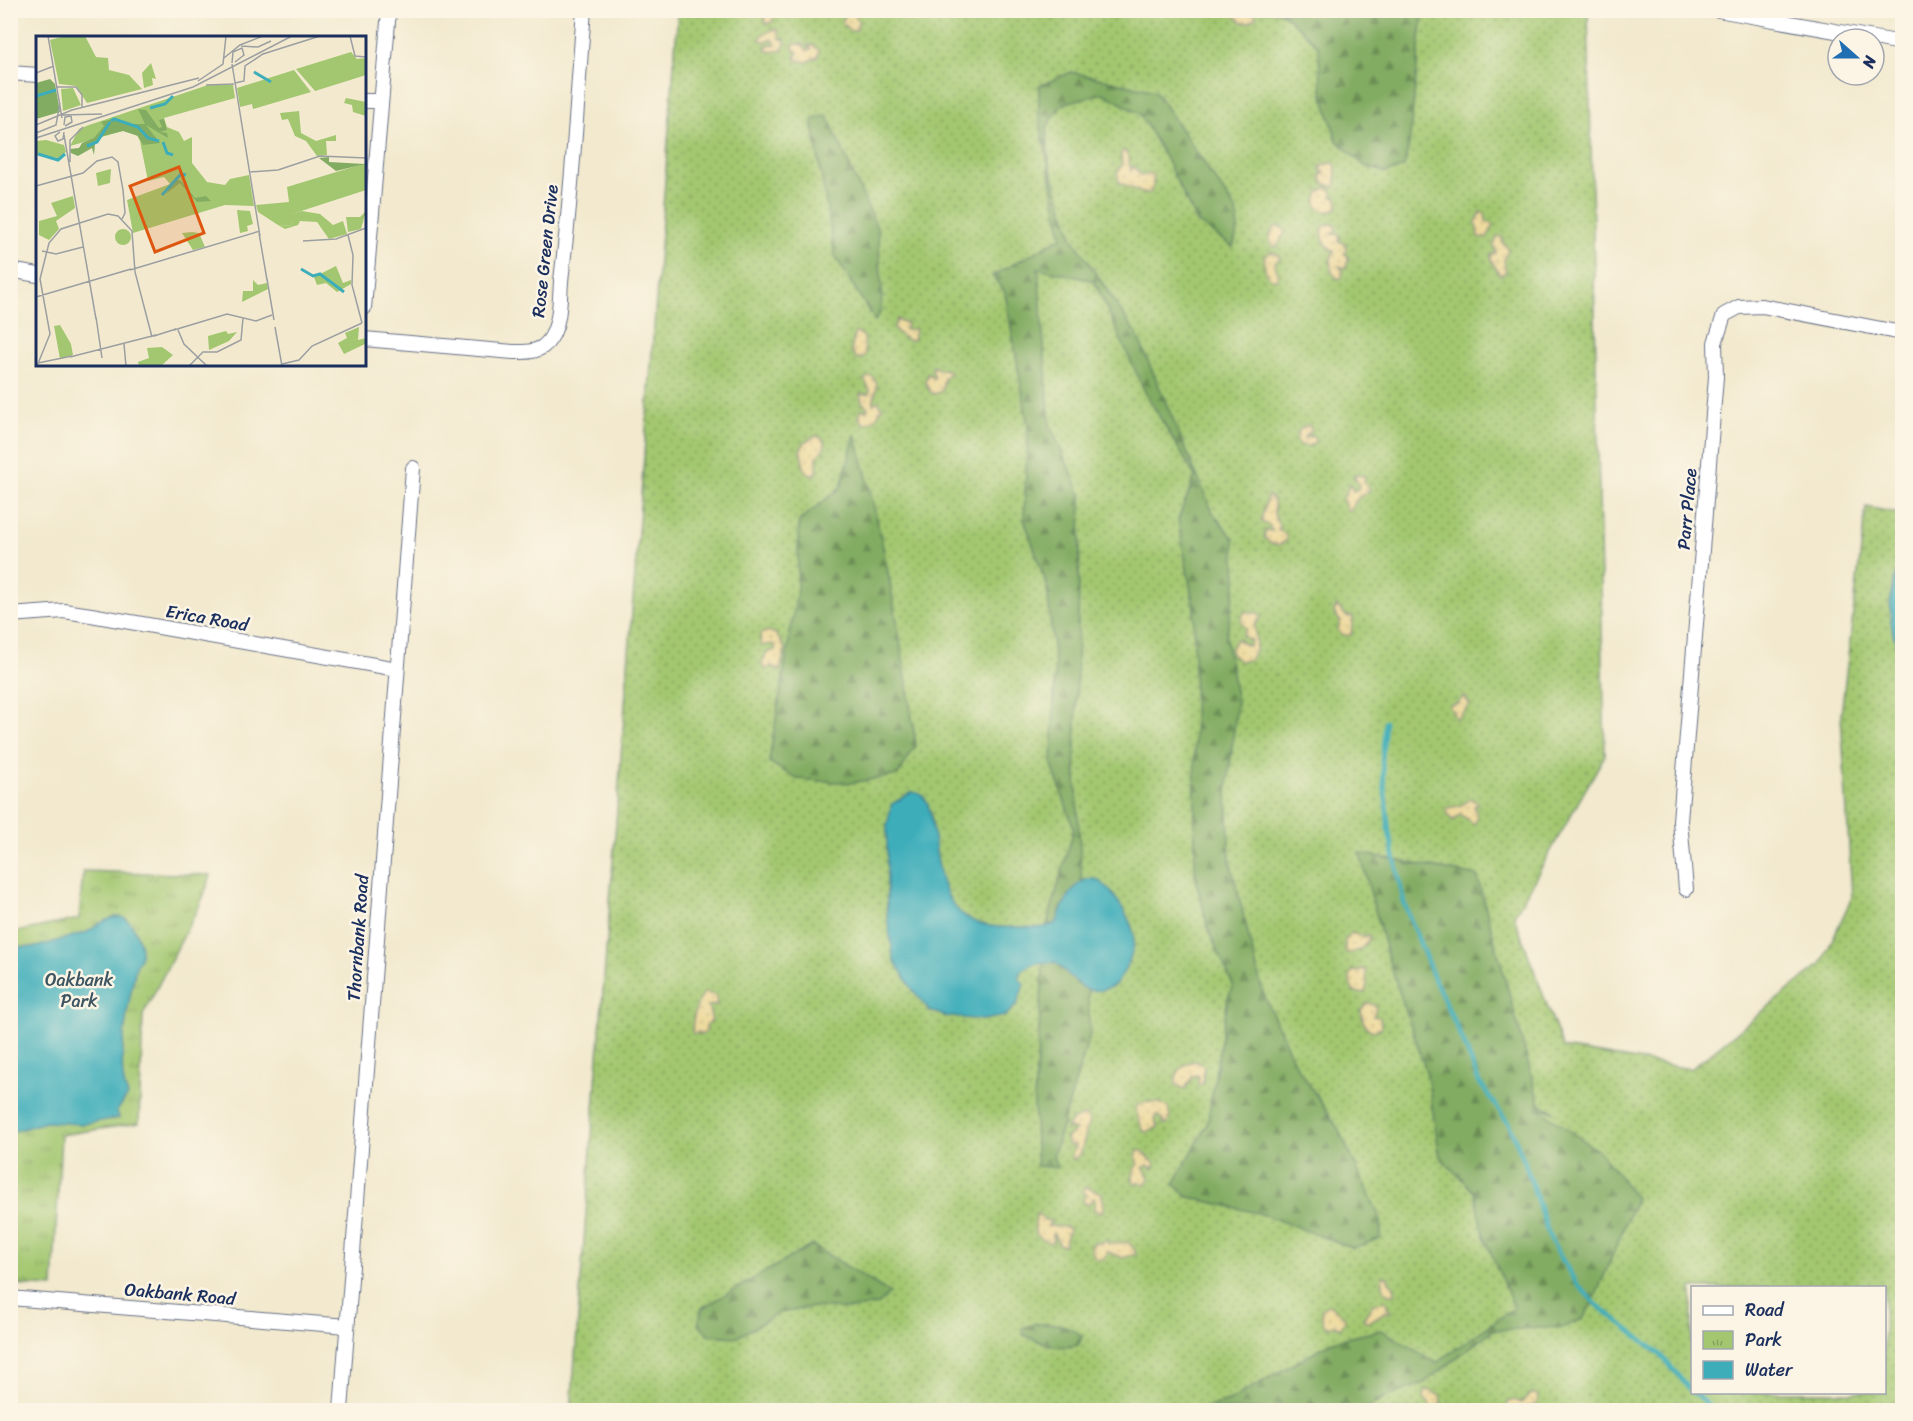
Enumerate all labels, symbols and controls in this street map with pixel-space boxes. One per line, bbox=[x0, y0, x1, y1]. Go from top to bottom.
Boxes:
north arrow bbox=[1826, 27, 1886, 87]
inset map bbox=[36, 36, 366, 366]
text: N bbox=[1854, 51, 1885, 73]
street label: Rose Green Drive bbox=[522, 183, 568, 319]
street label: Parr Place bbox=[1667, 467, 1707, 551]
street label: Erica Road bbox=[163, 595, 252, 641]
street label: Thornbank Road bbox=[338, 872, 378, 1002]
park label: Oakbank Park bbox=[45, 964, 114, 1017]
street label: Oakbank Road bbox=[123, 1273, 238, 1315]
legend bbox=[1691, 1286, 1886, 1394]
text: Road bbox=[1745, 1294, 1785, 1326]
text: Park bbox=[1745, 1324, 1782, 1356]
text: Water bbox=[1745, 1354, 1794, 1386]

